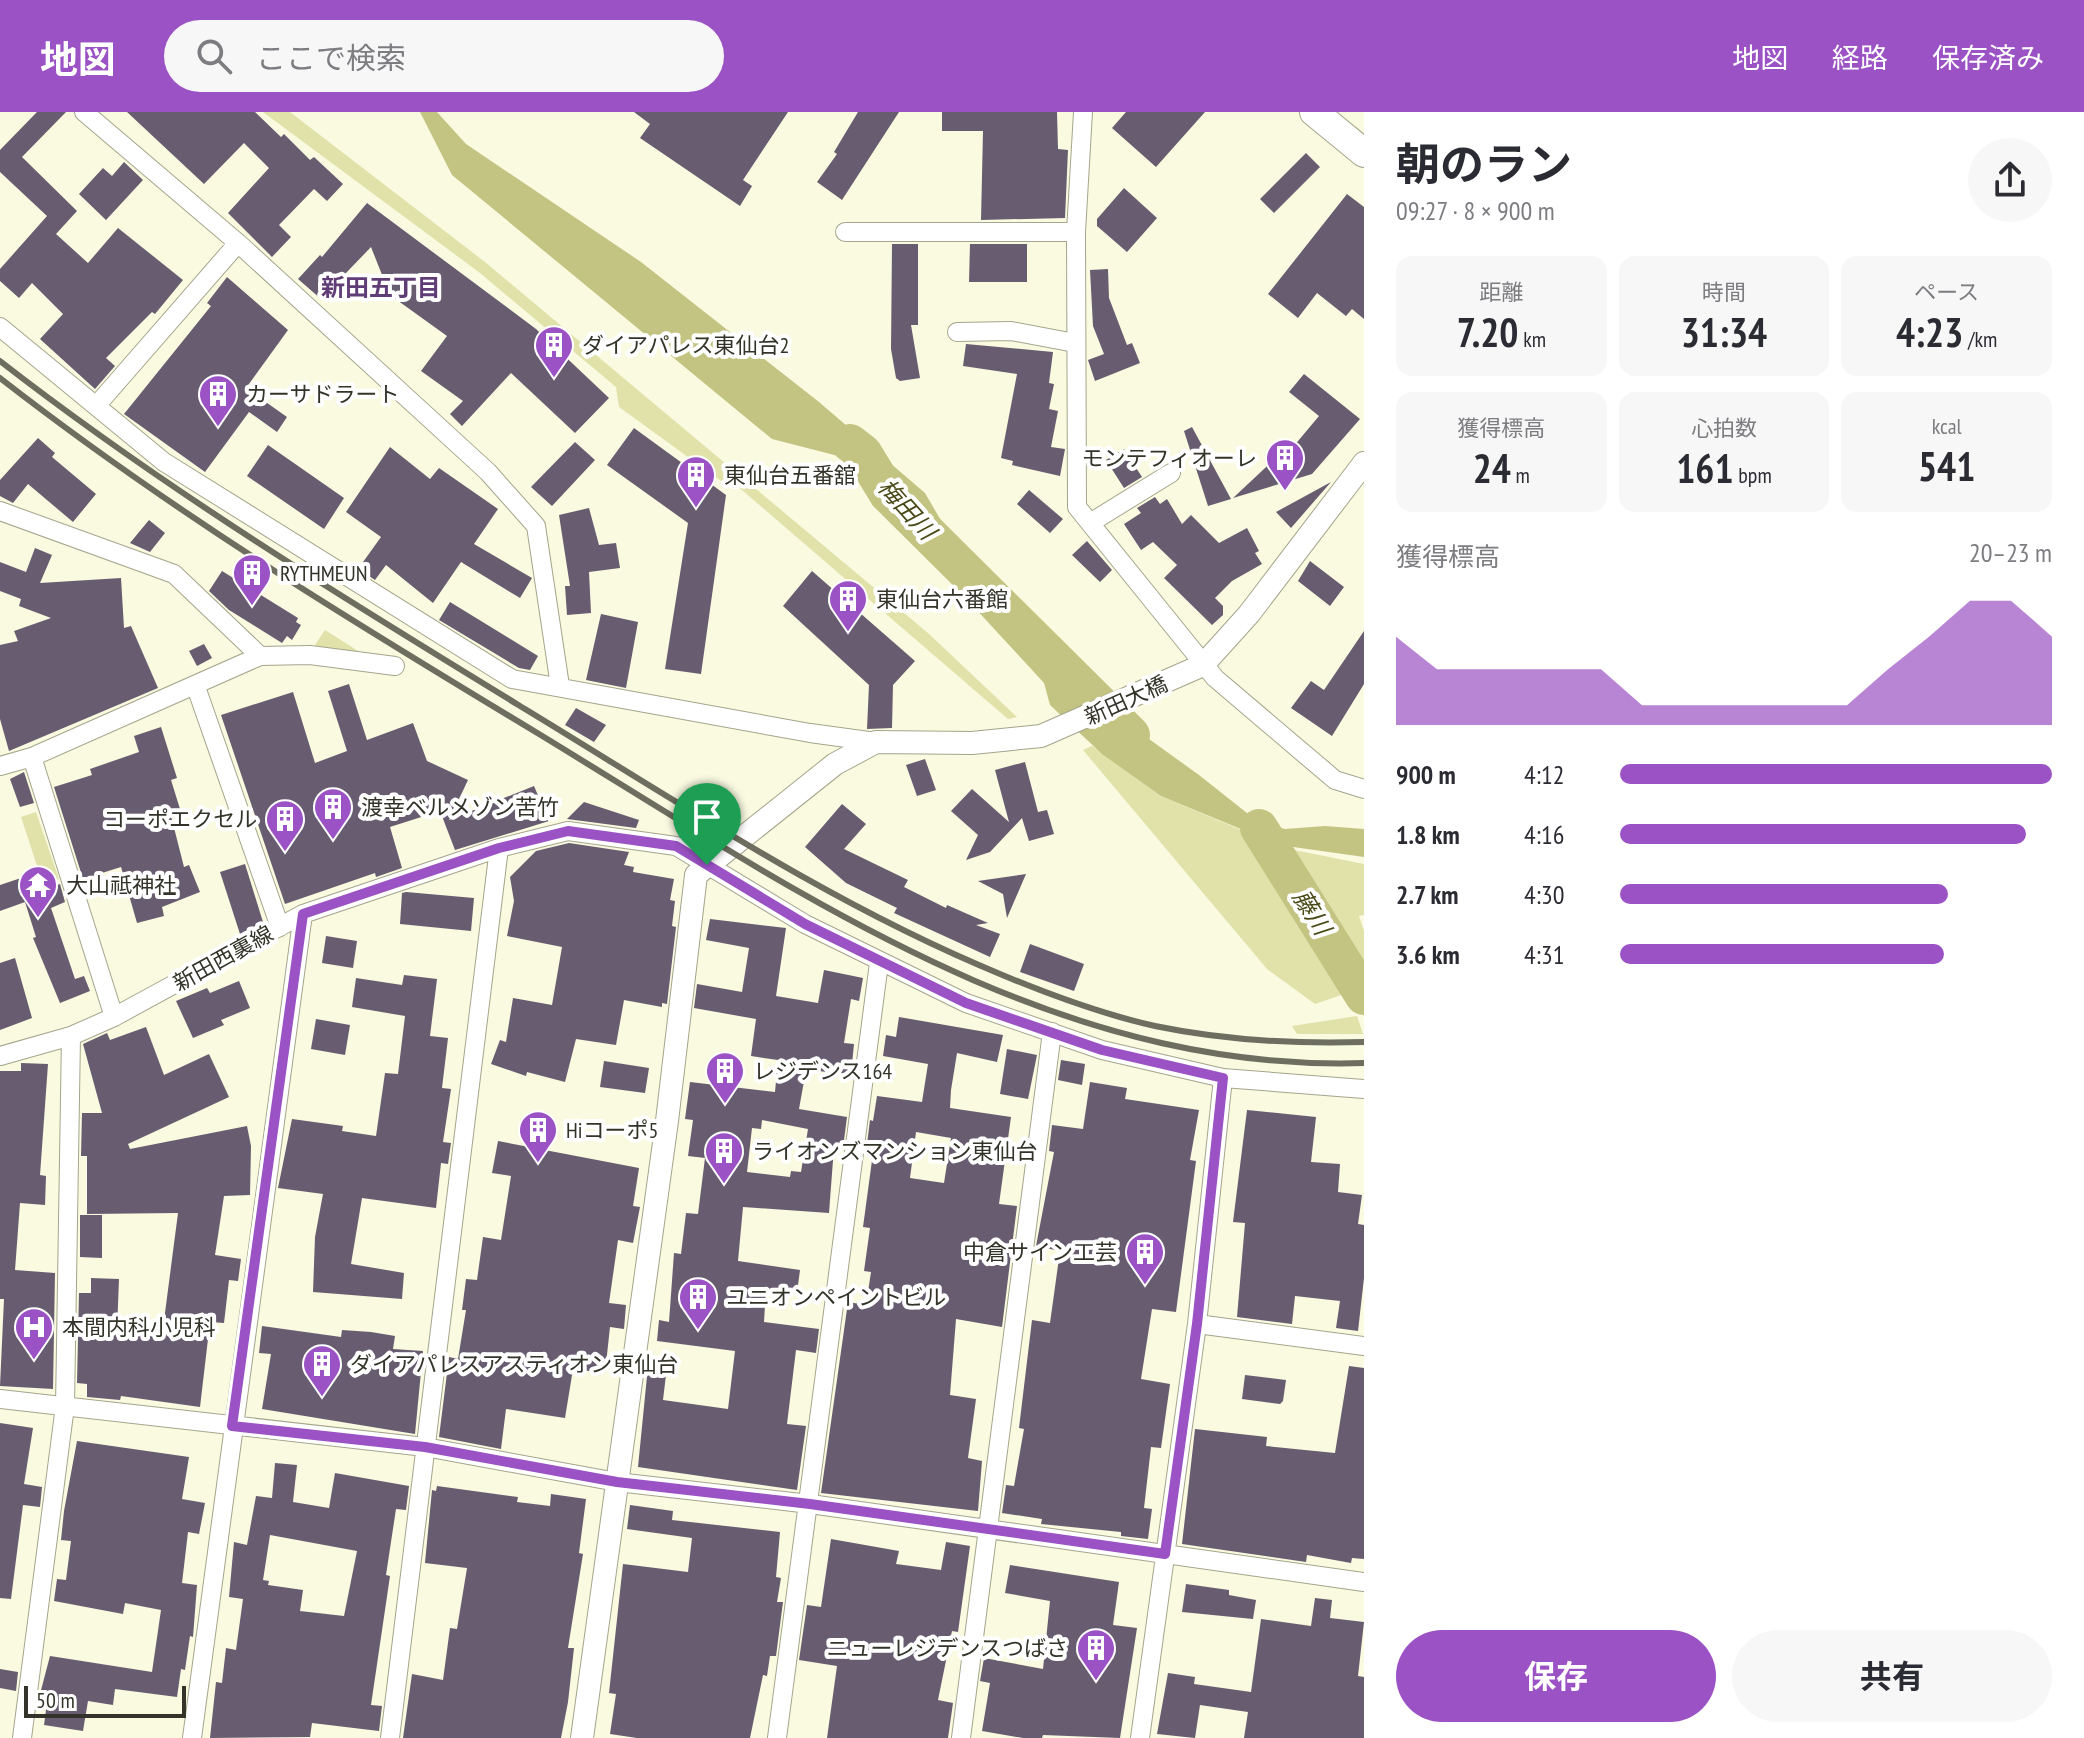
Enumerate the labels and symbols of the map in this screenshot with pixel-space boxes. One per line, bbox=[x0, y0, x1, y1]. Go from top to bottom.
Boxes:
district label: 新田五丁目 bbox=[321, 272, 441, 303]
building icon: ダイアパレス東仙台2 bbox=[533, 324, 575, 379]
place label: ダイアパレス東仙台2 bbox=[582, 331, 789, 359]
building icon: カーサドラート bbox=[197, 373, 239, 428]
place label: カーサドラート bbox=[246, 380, 400, 408]
building icon: モンテフィオーレ bbox=[1264, 437, 1306, 492]
place label: モンテフィオーレ bbox=[1081, 444, 1257, 472]
building icon: 東仙台五番舘 bbox=[675, 454, 717, 509]
place label: 東仙台五番舘 bbox=[724, 461, 856, 489]
water label: 梅田川 bbox=[871, 472, 945, 548]
building icon: RYTHMEUN bbox=[231, 552, 273, 607]
place label: RYTHMEUN bbox=[280, 559, 368, 587]
building icon: 東仙台六番館 bbox=[827, 578, 869, 633]
place label: 東仙台六番館 bbox=[876, 585, 1008, 613]
street label: 新田大橋 bbox=[1080, 669, 1172, 731]
pin bbox=[673, 783, 741, 865]
building icon: 渡幸ベルメゾン苦竹 bbox=[312, 786, 354, 841]
place label: 渡幸ベルメゾン苦竹 bbox=[361, 793, 559, 821]
building icon: コーポエクセル bbox=[264, 798, 306, 853]
place label: コーポエクセル bbox=[103, 805, 257, 833]
temple icon: 大山祗神社 bbox=[17, 864, 59, 919]
place label: 大山祗神社 bbox=[66, 871, 176, 899]
water label: 藤川 bbox=[1286, 883, 1339, 943]
street label: 新田西裏線 bbox=[168, 919, 278, 997]
building icon: レジデンス164 bbox=[704, 1050, 746, 1105]
place label: レジデンス164 bbox=[753, 1057, 892, 1085]
building icon: Hiコーポ5 bbox=[517, 1109, 559, 1164]
place label: Hiコーポ5 bbox=[566, 1116, 658, 1144]
building icon: ライオンズマンション東仙台 bbox=[703, 1130, 745, 1185]
place label: ライオンズマンション東仙台 bbox=[752, 1137, 1038, 1165]
building icon: 中倉サイン工芸 bbox=[1124, 1231, 1166, 1286]
place label: 中倉サイン工芸 bbox=[963, 1238, 1117, 1266]
building icon: ユニオンペイントビル bbox=[677, 1276, 719, 1331]
place label: ユニオンペイントビル bbox=[726, 1283, 946, 1311]
hospital icon: 本間内科小児科 bbox=[13, 1306, 55, 1361]
place label: 本間内科小児科 bbox=[62, 1313, 216, 1341]
building icon: ダイアパレスアスティオン東仙台 bbox=[301, 1343, 343, 1398]
place label: ダイアパレスアスティオン東仙台 bbox=[350, 1350, 678, 1378]
building icon: ニューレジデンスつばさ bbox=[1075, 1627, 1117, 1682]
place label: ニューレジデンスつばさ bbox=[826, 1634, 1068, 1662]
scale bar bbox=[24, 1682, 186, 1718]

